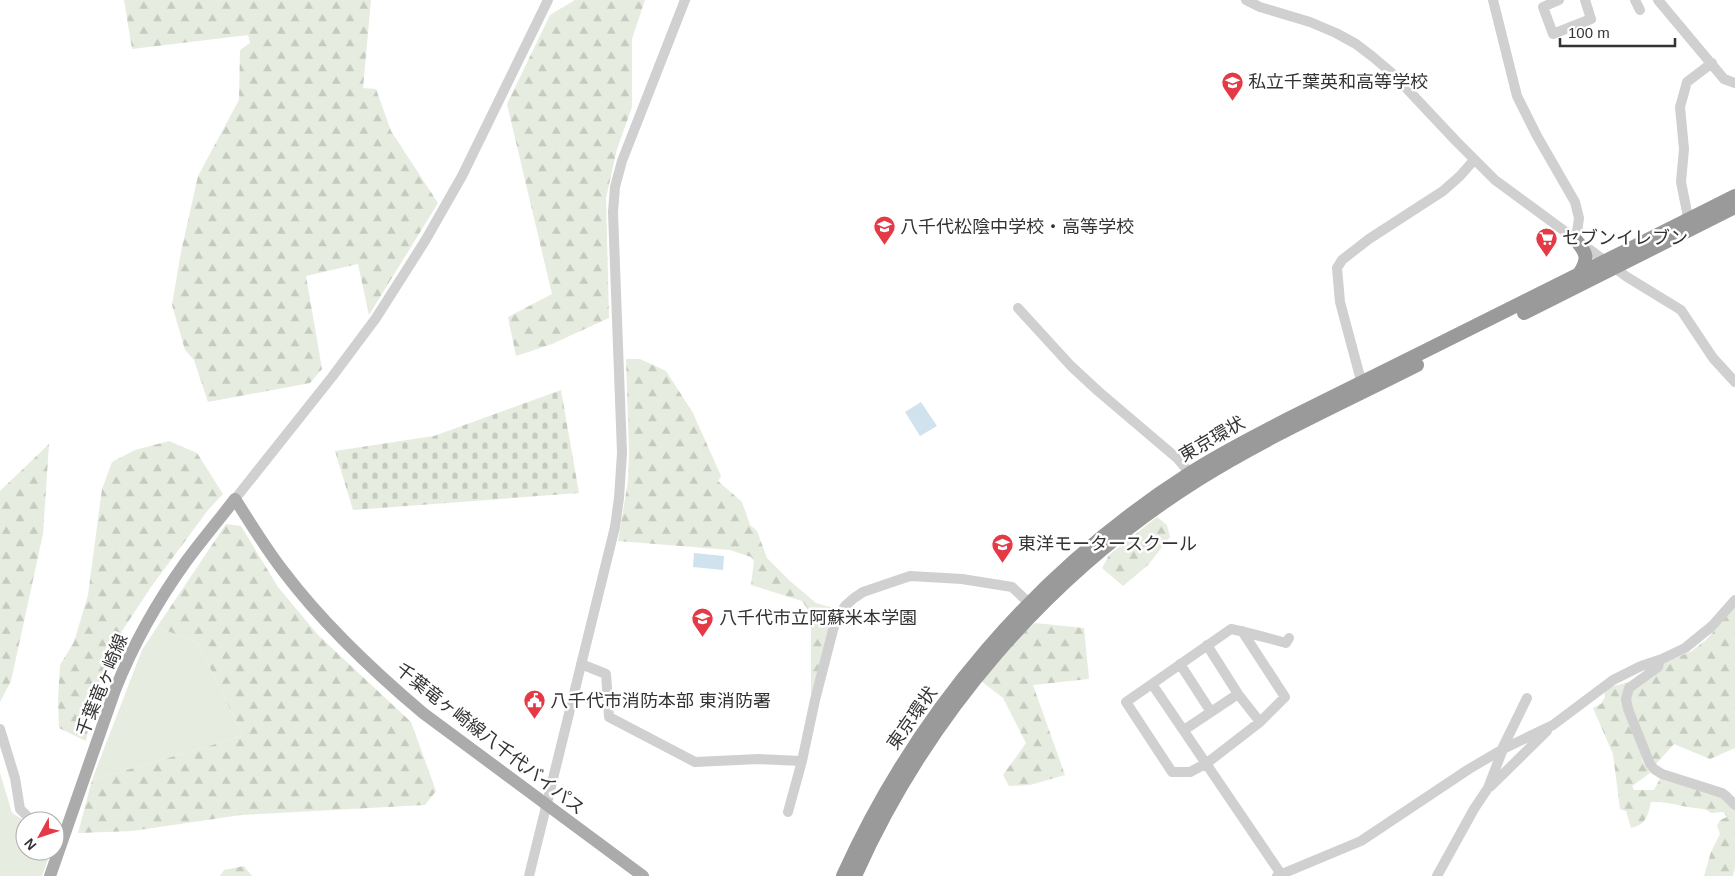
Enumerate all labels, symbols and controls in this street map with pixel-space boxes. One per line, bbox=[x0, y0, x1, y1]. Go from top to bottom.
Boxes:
scale bar bbox=[1560, 15, 1675, 47]
text: 100 m bbox=[1568, 24, 1610, 41]
school or university icon: 私立千葉英和高等学校 bbox=[1220, 70, 1244, 101]
place label: 私立千葉英和高等学校 bbox=[1248, 72, 1428, 92]
school or university icon: 八千代松陰中学校・高等学校 bbox=[872, 215, 896, 246]
place label: 八千代松陰中学校・高等学校 bbox=[900, 217, 1134, 237]
supermarket icon: セブンイレブン bbox=[1534, 226, 1558, 257]
place label: セブンイレブン bbox=[1562, 228, 1688, 248]
street label: 東京環状 bbox=[1176, 412, 1248, 466]
school or university icon: 東洋モータースクール bbox=[990, 532, 1014, 563]
place label: 東洋モータースクール bbox=[1018, 534, 1197, 554]
school or university icon: 八千代市立阿蘇米本学園 bbox=[691, 606, 715, 637]
place label: 八千代市立阿蘇米本学園 bbox=[719, 608, 917, 628]
street label: 千葉竜ヶ崎線 bbox=[72, 631, 132, 739]
street label: 千葉竜ヶ崎線八千代バイパス bbox=[392, 659, 588, 819]
street label: 東京環状 bbox=[883, 683, 941, 753]
public building icon: 八千代市消防本部 東消防署 bbox=[522, 689, 546, 720]
place label: 八千代市消防本部 東消防署 bbox=[550, 691, 771, 711]
north arrow bbox=[15, 811, 65, 861]
text: N bbox=[21, 835, 39, 853]

